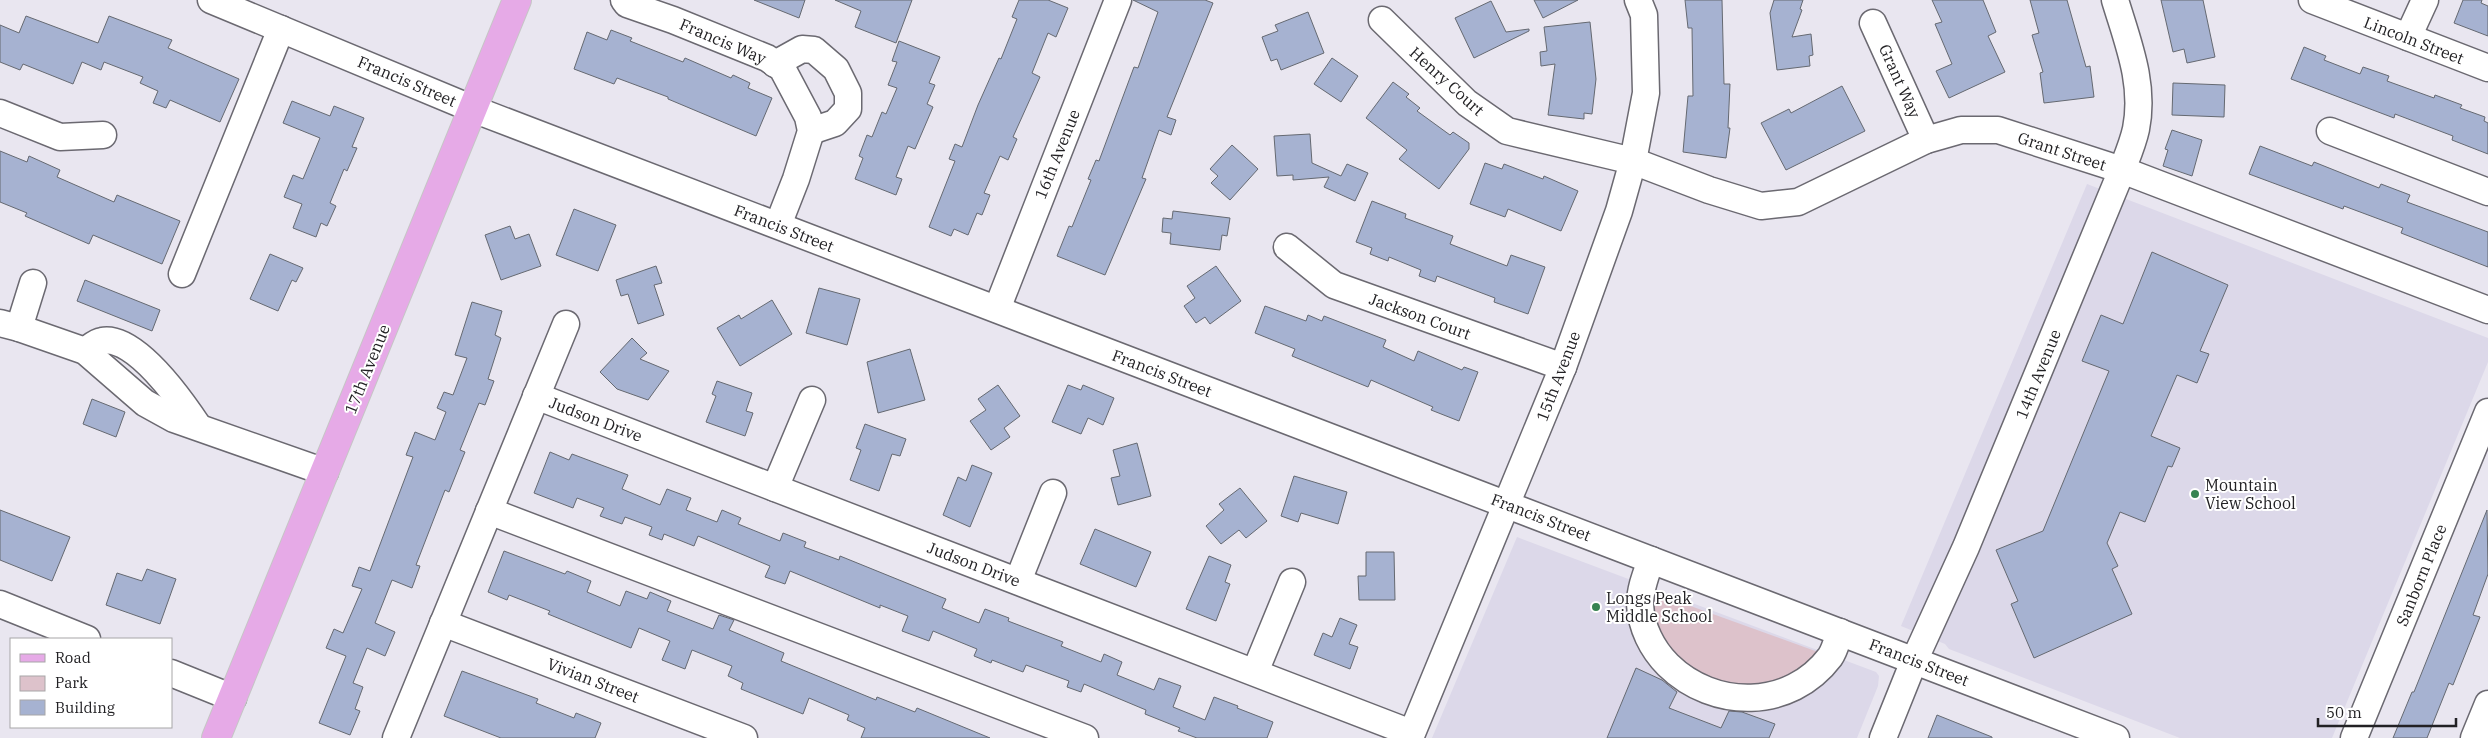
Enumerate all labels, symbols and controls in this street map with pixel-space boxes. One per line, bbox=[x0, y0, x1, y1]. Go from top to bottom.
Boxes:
street label: Lincoln Street bbox=[2361, 12, 2467, 68]
street label: Francis Way bbox=[677, 14, 770, 68]
street label: Grant Way bbox=[1875, 41, 1925, 121]
street label: Henry Court bbox=[1406, 42, 1489, 120]
street label: Francis Street bbox=[355, 51, 460, 111]
street label: 16th Avenue bbox=[1030, 106, 1084, 202]
street label: Grant Street bbox=[2015, 127, 2109, 175]
street label: Francis Street bbox=[731, 200, 837, 256]
street label: Jackson Court bbox=[1367, 288, 1474, 344]
street label: 17th Avenue bbox=[340, 321, 394, 417]
street label: 14th Avenue bbox=[2011, 326, 2065, 422]
street label: 15th Avenue bbox=[1532, 328, 1584, 424]
street label: Francis Street bbox=[1109, 345, 1215, 401]
street label: Judson Drive bbox=[547, 392, 645, 446]
place label: Mountain View School bbox=[2205, 475, 2296, 513]
marker: Mountain View School bbox=[2189, 488, 2201, 500]
street label: Francis Street bbox=[1488, 489, 1594, 545]
street label: Sanborn Place bbox=[2391, 521, 2451, 629]
street label: Judson Drive bbox=[925, 537, 1023, 591]
place label: Longs Peak Middle School bbox=[1606, 588, 1712, 626]
marker: Longs Peak Middle School bbox=[1590, 601, 1602, 613]
street label: Francis Street bbox=[1866, 634, 1972, 690]
legend bbox=[10, 638, 172, 728]
text: Road bbox=[55, 648, 91, 667]
street label: Vivian Street bbox=[544, 653, 642, 707]
text: Park bbox=[55, 673, 88, 692]
scale bar bbox=[2318, 696, 2456, 728]
text: Building bbox=[55, 698, 115, 717]
text: 50 m bbox=[2326, 703, 2362, 722]

